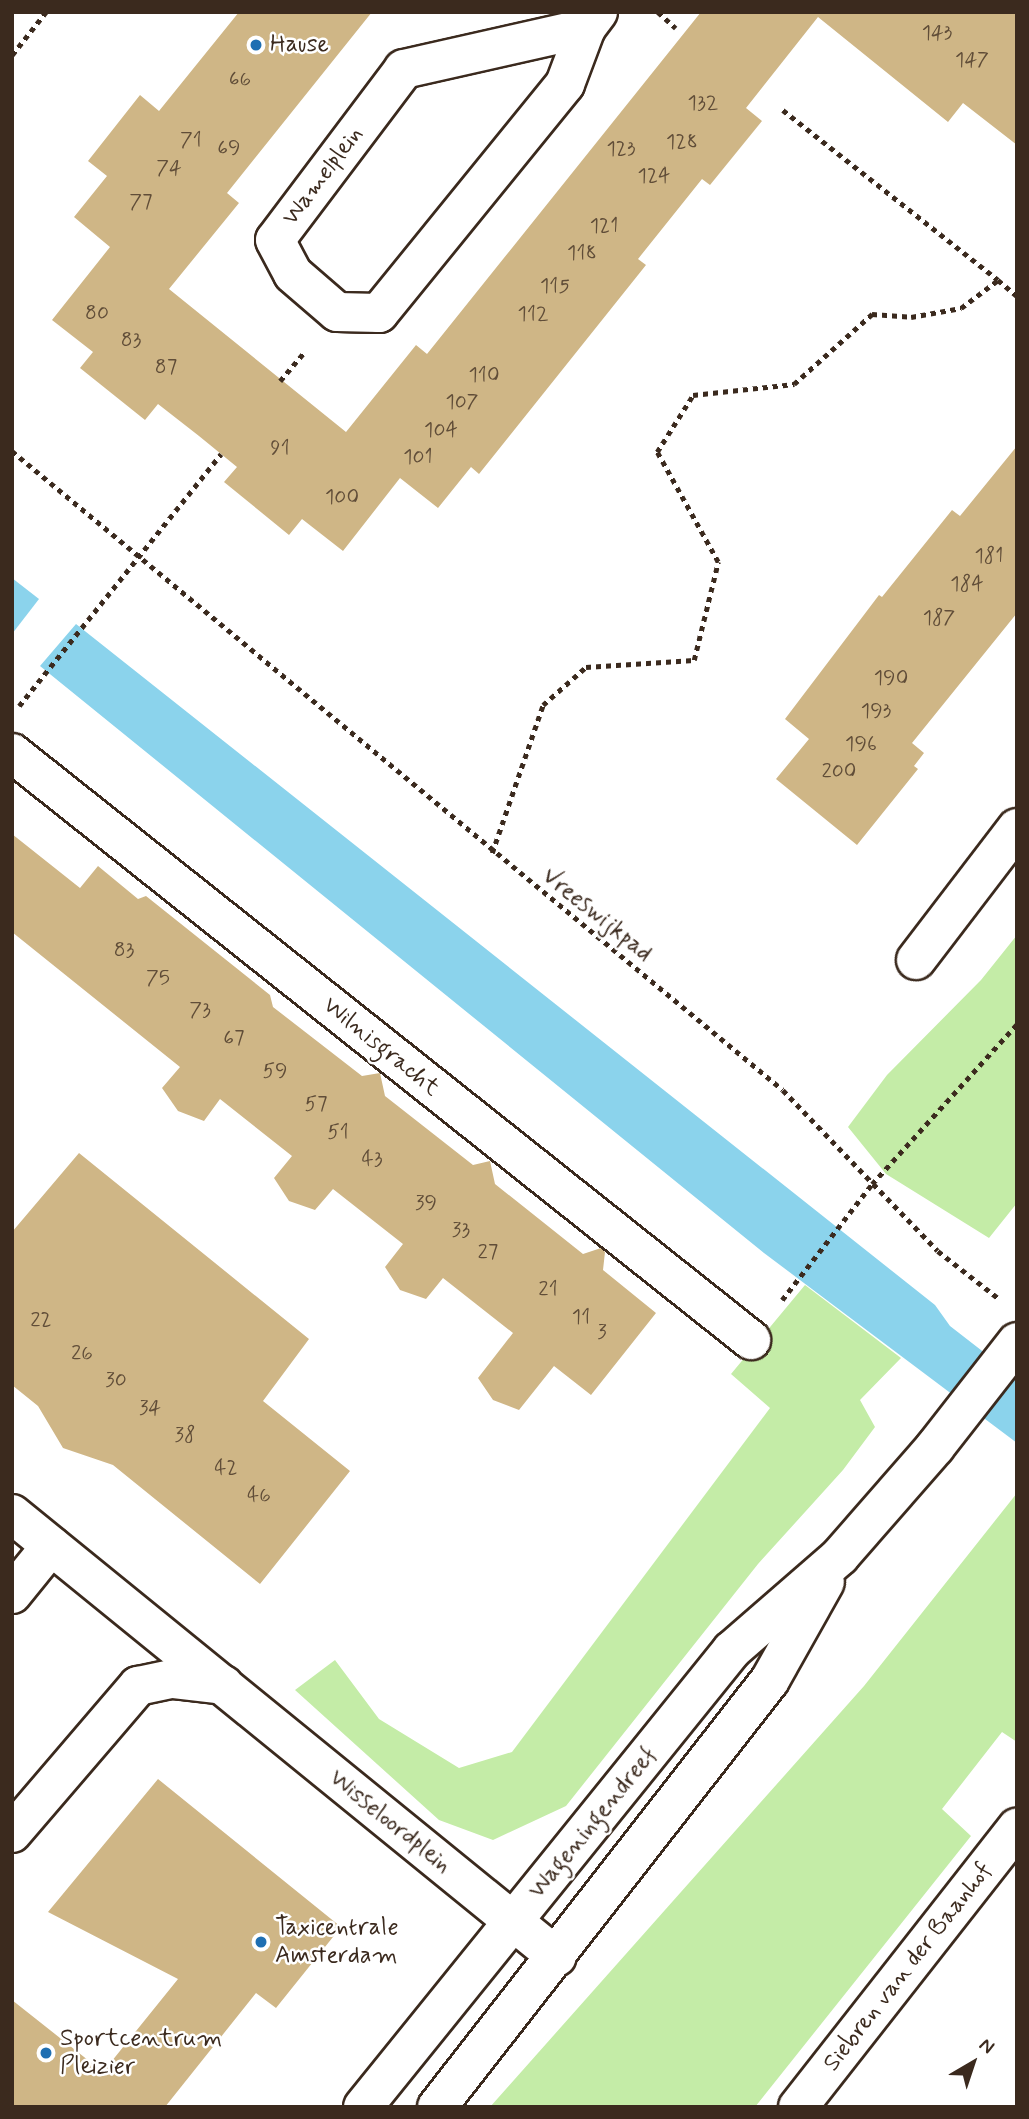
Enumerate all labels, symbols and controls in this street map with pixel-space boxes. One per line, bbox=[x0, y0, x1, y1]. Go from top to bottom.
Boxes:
house number: 143 bbox=[922, 20, 952, 46]
place label: Hause bbox=[270, 31, 329, 59]
marker: Hause bbox=[248, 37, 264, 53]
house number: 147 bbox=[955, 47, 989, 73]
house number: 66 bbox=[229, 66, 251, 92]
house number: 132 bbox=[688, 90, 718, 116]
street label: Wamelplein bbox=[276, 121, 370, 231]
house number: 71 bbox=[180, 127, 202, 153]
house number: 128 bbox=[666, 129, 698, 155]
house number: 69 bbox=[217, 135, 241, 161]
house number: 123 bbox=[606, 136, 636, 162]
house number: 74 bbox=[156, 155, 182, 181]
house number: 124 bbox=[638, 163, 670, 189]
house number: 77 bbox=[129, 189, 153, 215]
house number: 121 bbox=[590, 213, 618, 239]
house number: 118 bbox=[567, 240, 597, 266]
house number: 115 bbox=[540, 273, 570, 299]
house number: 80 bbox=[85, 300, 109, 326]
house number: 112 bbox=[518, 301, 548, 327]
house number: 83 bbox=[121, 327, 141, 353]
house number: 87 bbox=[155, 354, 177, 380]
house number: 110 bbox=[468, 362, 500, 388]
house number: 107 bbox=[445, 389, 479, 415]
house number: 104 bbox=[424, 417, 458, 443]
house number: 91 bbox=[270, 435, 290, 461]
house number: 101 bbox=[403, 444, 433, 470]
house number: 100 bbox=[325, 484, 359, 510]
house number: 181 bbox=[974, 543, 1004, 569]
house number: 184 bbox=[950, 571, 984, 597]
house number: 187 bbox=[923, 605, 955, 631]
house number: 190 bbox=[874, 665, 908, 691]
house number: 193 bbox=[861, 698, 891, 724]
house number: 196 bbox=[845, 731, 877, 757]
house number: 200 bbox=[822, 758, 856, 784]
street label: Vreeswijkpad bbox=[536, 862, 658, 968]
house number: 83 bbox=[114, 937, 134, 963]
house number: 75 bbox=[146, 965, 170, 991]
street label: Wilnisgracht bbox=[317, 991, 445, 1103]
house number: 73 bbox=[189, 997, 211, 1023]
house number: 67 bbox=[223, 1025, 245, 1051]
house number: 59 bbox=[262, 1058, 288, 1084]
house number: 57 bbox=[304, 1091, 328, 1117]
house number: 51 bbox=[327, 1119, 349, 1145]
house number: 43 bbox=[361, 1146, 383, 1172]
house number: 39 bbox=[415, 1190, 437, 1216]
house number: 33 bbox=[452, 1217, 470, 1243]
house number: 27 bbox=[478, 1239, 498, 1265]
house number: 21 bbox=[538, 1276, 558, 1302]
house number: 11 bbox=[572, 1304, 590, 1330]
house number: 22 bbox=[30, 1307, 52, 1333]
house number: 3 bbox=[597, 1319, 607, 1345]
house number: 26 bbox=[71, 1340, 93, 1366]
house number: 30 bbox=[105, 1367, 127, 1393]
house number: 34 bbox=[139, 1395, 161, 1421]
house number: 38 bbox=[175, 1422, 195, 1448]
house number: 42 bbox=[214, 1455, 238, 1481]
house number: 46 bbox=[247, 1482, 271, 1508]
street label: Wageningendreef bbox=[523, 1741, 663, 1905]
street label: Wisseloordplein bbox=[323, 1764, 457, 1880]
street label: Siebren van der Baanhof bbox=[820, 1860, 996, 2074]
place label: Taxicentrale Amsterdam bbox=[275, 1914, 399, 1970]
marker: Taxicentrale Amsterdam bbox=[253, 1934, 269, 1950]
place label: Sportcentrum Pleizier bbox=[60, 2025, 222, 2081]
north arrow bbox=[938, 2028, 1008, 2098]
text: N bbox=[974, 2033, 999, 2060]
marker: Sportcentrum Pleizier bbox=[38, 2045, 54, 2061]

